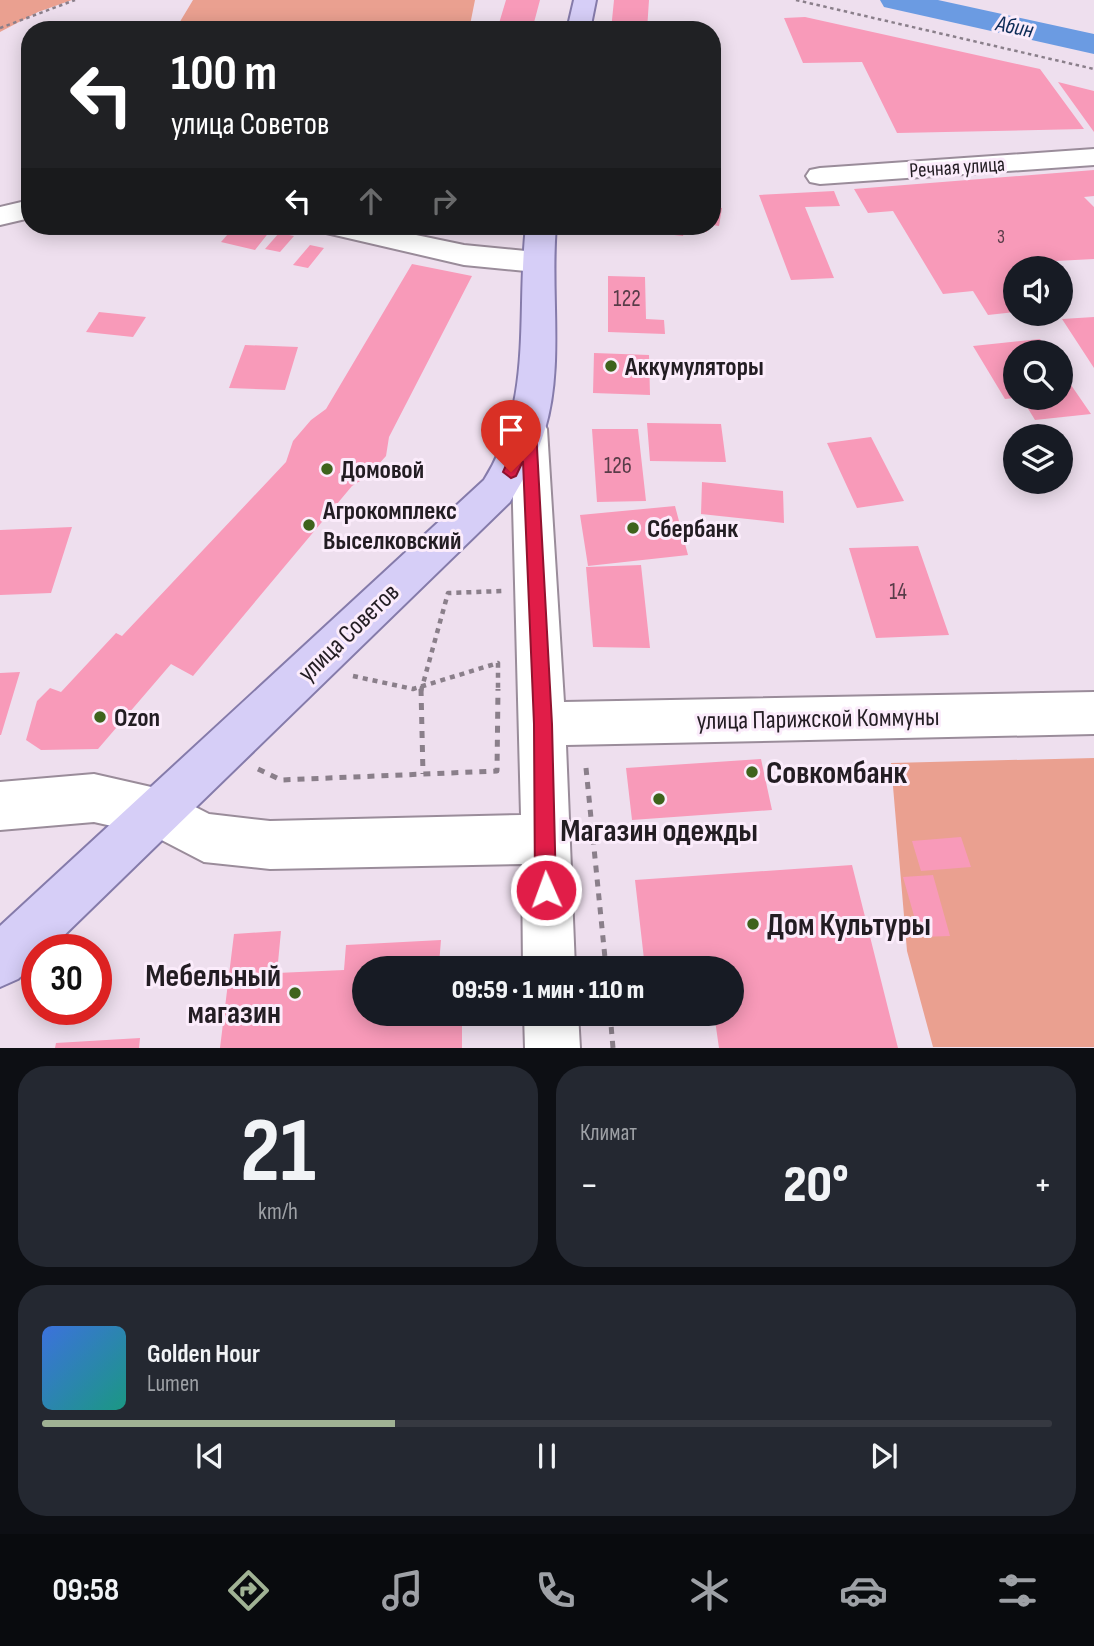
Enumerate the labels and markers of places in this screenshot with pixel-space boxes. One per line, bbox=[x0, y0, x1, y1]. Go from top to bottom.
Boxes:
place label: Аккумуляторы bbox=[624, 352, 764, 383]
marker: Аккумуляторы bbox=[603, 358, 619, 374]
pin bbox=[481, 400, 541, 472]
place label: Домовой bbox=[341, 455, 424, 486]
marker: Домовой bbox=[319, 461, 335, 477]
place label: Агрокомплекс Выселковский bbox=[322, 496, 461, 557]
place label: Сбербанк bbox=[647, 514, 738, 545]
marker: Агрокомплекс Выселковский bbox=[301, 517, 317, 533]
marker: Сбербанк bbox=[625, 520, 641, 536]
place label: Ozon bbox=[114, 703, 160, 734]
marker: Ozon bbox=[92, 709, 108, 725]
place label: Совкомбанк bbox=[766, 754, 908, 793]
marker: Совкомбанк bbox=[744, 764, 760, 780]
marker: Магазин одежды bbox=[651, 791, 667, 807]
place label: Магазин одежды bbox=[560, 812, 758, 851]
place label: Дом Культуры bbox=[767, 906, 931, 945]
marker: Дом Культуры bbox=[745, 916, 761, 932]
place label: Мебельный магазин bbox=[145, 957, 281, 1033]
marker: Мебельный магазин bbox=[287, 985, 303, 1001]

